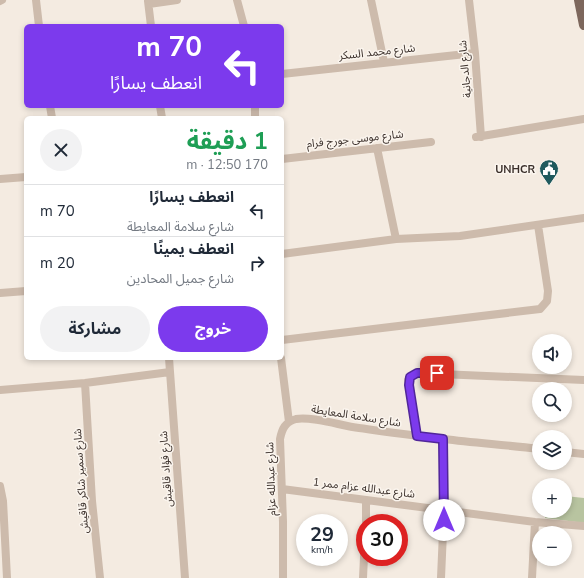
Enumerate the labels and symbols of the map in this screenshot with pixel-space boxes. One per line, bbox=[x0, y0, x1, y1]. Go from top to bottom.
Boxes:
street label: شارع الدجانية bbox=[455, 39, 475, 98]
street label: شارع محمد السكر bbox=[337, 40, 416, 64]
street label: شارع موسى جورج فرام bbox=[306, 126, 405, 152]
public building icon: UNHCR bbox=[538, 158, 560, 186]
place label: UNHCR bbox=[495, 162, 535, 177]
pin bbox=[420, 356, 454, 390]
street label: شارع سلامة المعايطة bbox=[310, 402, 402, 431]
street label: شارع سمير شاكر قاقيش bbox=[70, 428, 92, 534]
street label: شارع فؤاد قاقيش bbox=[156, 430, 176, 508]
street label: شارع عبدالله عزام bbox=[262, 441, 280, 516]
street label: شارع عبدالله عزام ممر 1 bbox=[312, 474, 416, 502]
position arrow bbox=[423, 499, 465, 541]
speed limit sign: 30 bbox=[356, 514, 408, 566]

